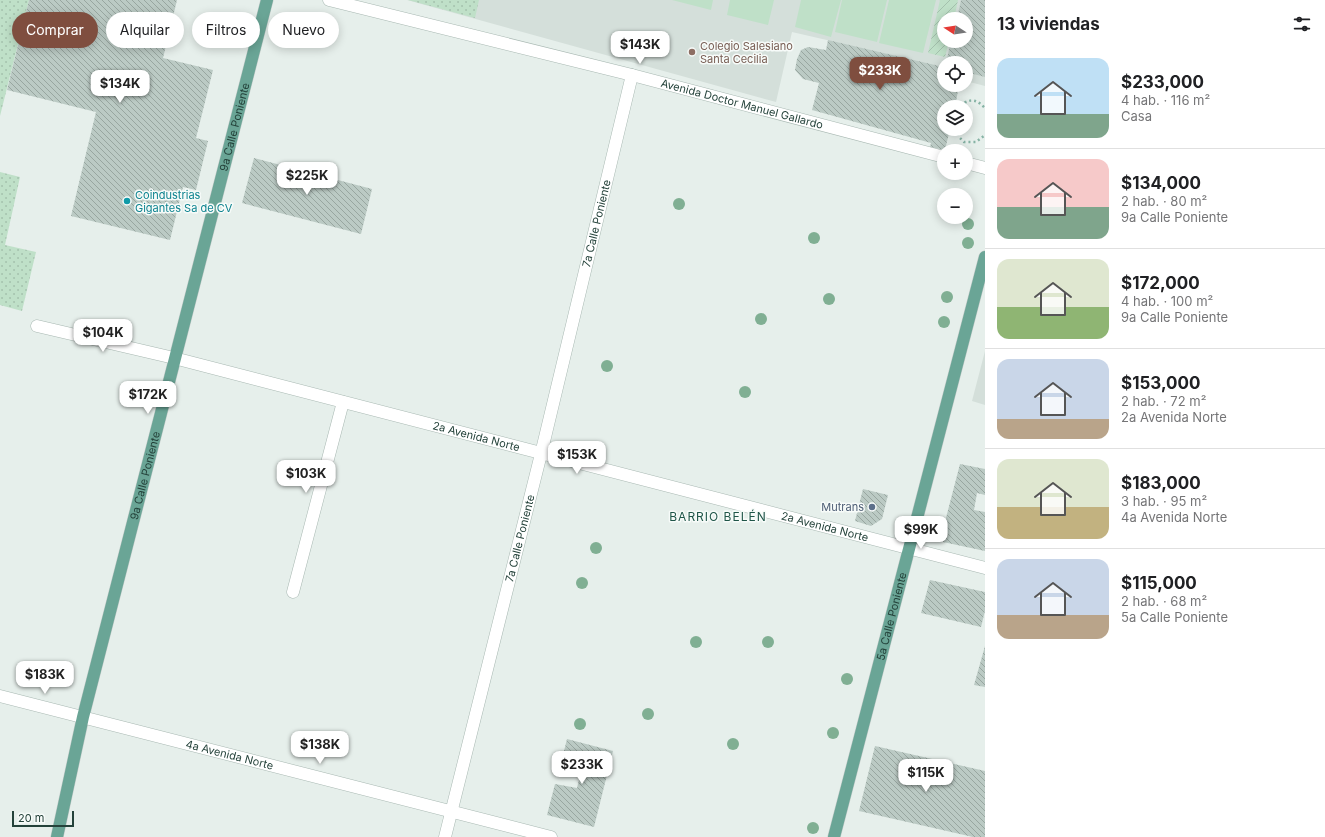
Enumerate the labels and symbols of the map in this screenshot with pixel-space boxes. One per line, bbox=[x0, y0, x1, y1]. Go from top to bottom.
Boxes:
north arrow bbox=[937, 12, 973, 48]
pin: $143K bbox=[612, 31, 668, 65]
place label: Colegio Salesiano Santa Cecilia bbox=[700, 39, 793, 66]
marker: Colegio Salesiano Santa Cecilia bbox=[687, 47, 697, 57]
pin: $233K bbox=[852, 57, 908, 91]
pin: $134K bbox=[92, 70, 148, 104]
street label: Avenida Doctor Manuel Gallardo bbox=[659, 76, 825, 132]
street label: 9a Calle Poniente bbox=[216, 81, 252, 173]
pin: $225K bbox=[279, 162, 335, 196]
street label: 7a Calle Poniente bbox=[579, 178, 614, 269]
place label: Coindustrias Gigantes Sa de CV bbox=[135, 188, 233, 215]
marker: Coindustrias Gigantes Sa de CV bbox=[122, 196, 132, 206]
pin: $104K bbox=[75, 319, 131, 353]
pin: $172K bbox=[120, 381, 176, 415]
street label: 2a Avenida Norte bbox=[431, 418, 521, 454]
street label: 9a Calle Poniente bbox=[127, 430, 163, 521]
pin: $153K bbox=[549, 441, 605, 475]
pin: $103K bbox=[278, 460, 334, 494]
street label: 7a Calle Poniente bbox=[502, 493, 538, 583]
place label: Mutrans bbox=[821, 500, 864, 514]
marker: Mutrans bbox=[867, 502, 877, 512]
district label: BARRIO BELÉN bbox=[669, 509, 767, 524]
street label: 2a Avenida Norte bbox=[780, 509, 870, 545]
pin: $99K bbox=[897, 516, 945, 550]
street label: 5a Calle Poniente bbox=[873, 571, 910, 662]
pin: $183K bbox=[17, 661, 73, 695]
pin: $138K bbox=[292, 731, 348, 765]
street label: 4a Avenida Norte bbox=[184, 737, 275, 773]
pin: $233K bbox=[554, 751, 610, 785]
pin: $115K bbox=[898, 759, 954, 793]
scale bar bbox=[12, 809, 74, 828]

